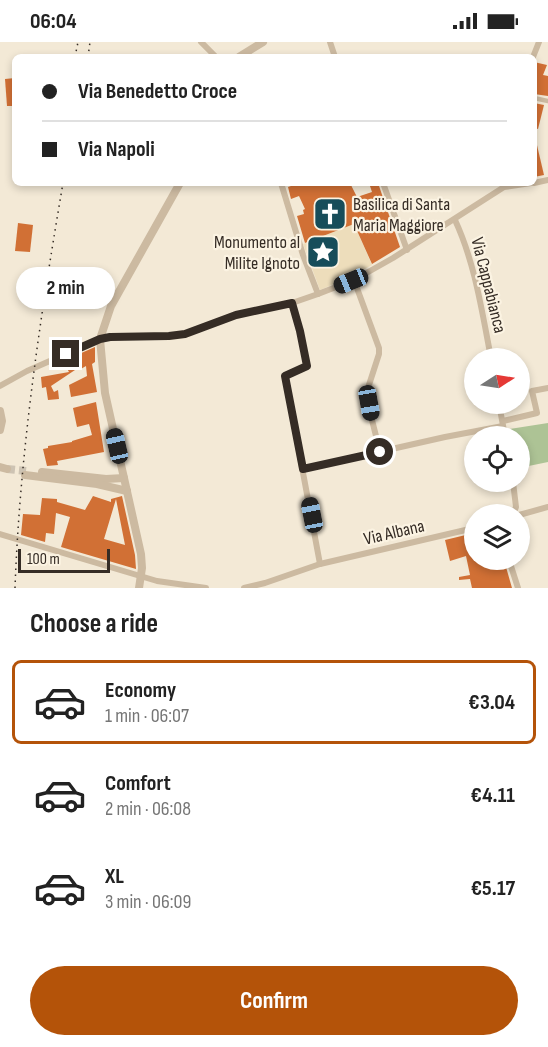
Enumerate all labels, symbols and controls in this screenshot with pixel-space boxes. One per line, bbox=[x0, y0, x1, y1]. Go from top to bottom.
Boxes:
text: 06:04 bbox=[30, 8, 76, 35]
text: Via Benedetto Croce bbox=[78, 78, 237, 105]
text: Via Napoli bbox=[78, 136, 155, 163]
place label: Basilica di Santa Maria Maggiore bbox=[353, 194, 450, 236]
church icon: Basilica di Santa Maria Maggiore bbox=[312, 196, 348, 232]
place label: Monumento al Milite Ignoto bbox=[214, 232, 300, 274]
place icon: Monumento al Milite Ignoto bbox=[305, 234, 341, 270]
street label: Via Cappabianca bbox=[467, 235, 511, 335]
car bbox=[331, 266, 371, 296]
callout: 2 min bbox=[16, 267, 116, 309]
text: 2 min bbox=[46, 276, 85, 300]
route end bbox=[52, 340, 79, 367]
north arrow bbox=[464, 348, 530, 414]
map controls bbox=[464, 348, 530, 570]
car bbox=[357, 384, 381, 422]
car bbox=[104, 426, 130, 466]
button: locate bbox=[464, 426, 530, 492]
route start bbox=[366, 438, 393, 465]
car bbox=[300, 496, 324, 534]
button: layers bbox=[464, 504, 530, 570]
street label: Via Albana bbox=[362, 515, 427, 550]
scale bar bbox=[18, 546, 110, 574]
text: 100 m bbox=[27, 550, 60, 569]
text: Choose a ride bbox=[30, 608, 158, 640]
icon: car bbox=[33, 675, 87, 729]
text: Economy bbox=[105, 677, 176, 704]
text: €3.04 bbox=[468, 689, 515, 716]
text: 1 min · 06:07 bbox=[105, 704, 189, 728]
icon: car bbox=[33, 768, 87, 822]
text: Comfort bbox=[105, 770, 171, 797]
text: €4.11 bbox=[470, 782, 515, 809]
text: 2 min · 06:08 bbox=[105, 797, 191, 821]
icon: car bbox=[33, 861, 87, 915]
text: XL bbox=[105, 863, 124, 890]
text: €5.17 bbox=[471, 875, 515, 902]
text: 3 min · 06:09 bbox=[105, 890, 191, 914]
button: Confirm bbox=[30, 966, 518, 1035]

